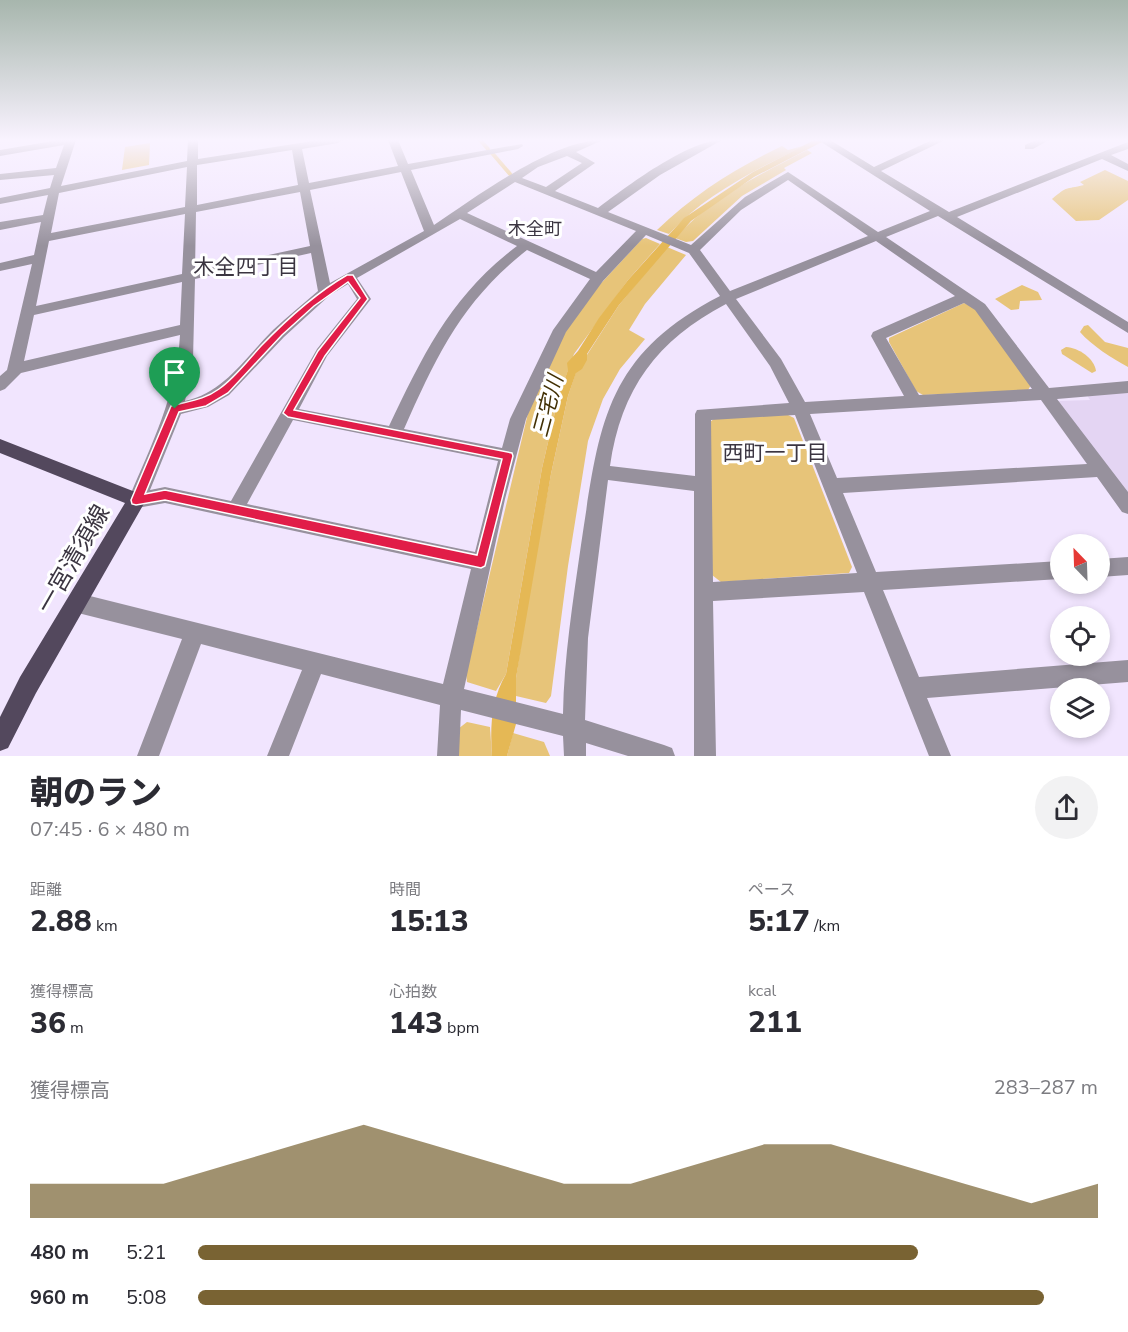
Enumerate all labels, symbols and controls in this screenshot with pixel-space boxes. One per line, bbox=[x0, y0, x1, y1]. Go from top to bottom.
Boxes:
district label: 木全町 bbox=[508, 217, 562, 241]
district label: 木全四丁目 bbox=[194, 253, 299, 281]
pin bbox=[149, 347, 200, 409]
icon: arrive bbox=[158, 356, 191, 389]
water label: 三宅川 bbox=[526, 370, 570, 440]
district label: 西町一丁目 bbox=[723, 439, 828, 467]
street label: 一宮清須線 bbox=[29, 499, 117, 619]
north arrow bbox=[1050, 534, 1110, 594]
map controls bbox=[1050, 534, 1110, 738]
button: locate bbox=[1050, 606, 1110, 666]
button: layers bbox=[1050, 678, 1110, 738]
text: 朝のラン bbox=[30, 771, 162, 816]
button: share bbox=[1035, 776, 1098, 839]
text: 07:45 · 6 × 480 m bbox=[30, 816, 190, 843]
text: 距離 bbox=[30, 879, 62, 901]
text: 時間 bbox=[389, 879, 421, 901]
text: ペース bbox=[748, 879, 795, 901]
text: 2.88 bbox=[30, 901, 92, 942]
text: 15:13 bbox=[389, 901, 469, 942]
text: 5:17 bbox=[748, 901, 810, 942]
text: km bbox=[92, 915, 118, 937]
text: /km bbox=[810, 915, 840, 937]
text: kcal bbox=[748, 980, 776, 1002]
text: 獲得標高 bbox=[30, 981, 94, 1003]
text: 心拍数 bbox=[389, 981, 437, 1003]
text: 211 bbox=[748, 1002, 802, 1043]
text: 36 bbox=[30, 1003, 66, 1044]
text: 143 bbox=[389, 1003, 443, 1044]
text: m bbox=[66, 1017, 84, 1039]
text: bpm bbox=[443, 1017, 479, 1039]
text: 283–287 m bbox=[994, 1074, 1098, 1101]
text: 獲得標高 bbox=[30, 1077, 110, 1104]
text: 480 m bbox=[30, 1239, 89, 1266]
text: 5:21 bbox=[126, 1239, 167, 1266]
text: 960 m bbox=[30, 1284, 89, 1311]
text: 5:08 bbox=[126, 1284, 167, 1311]

